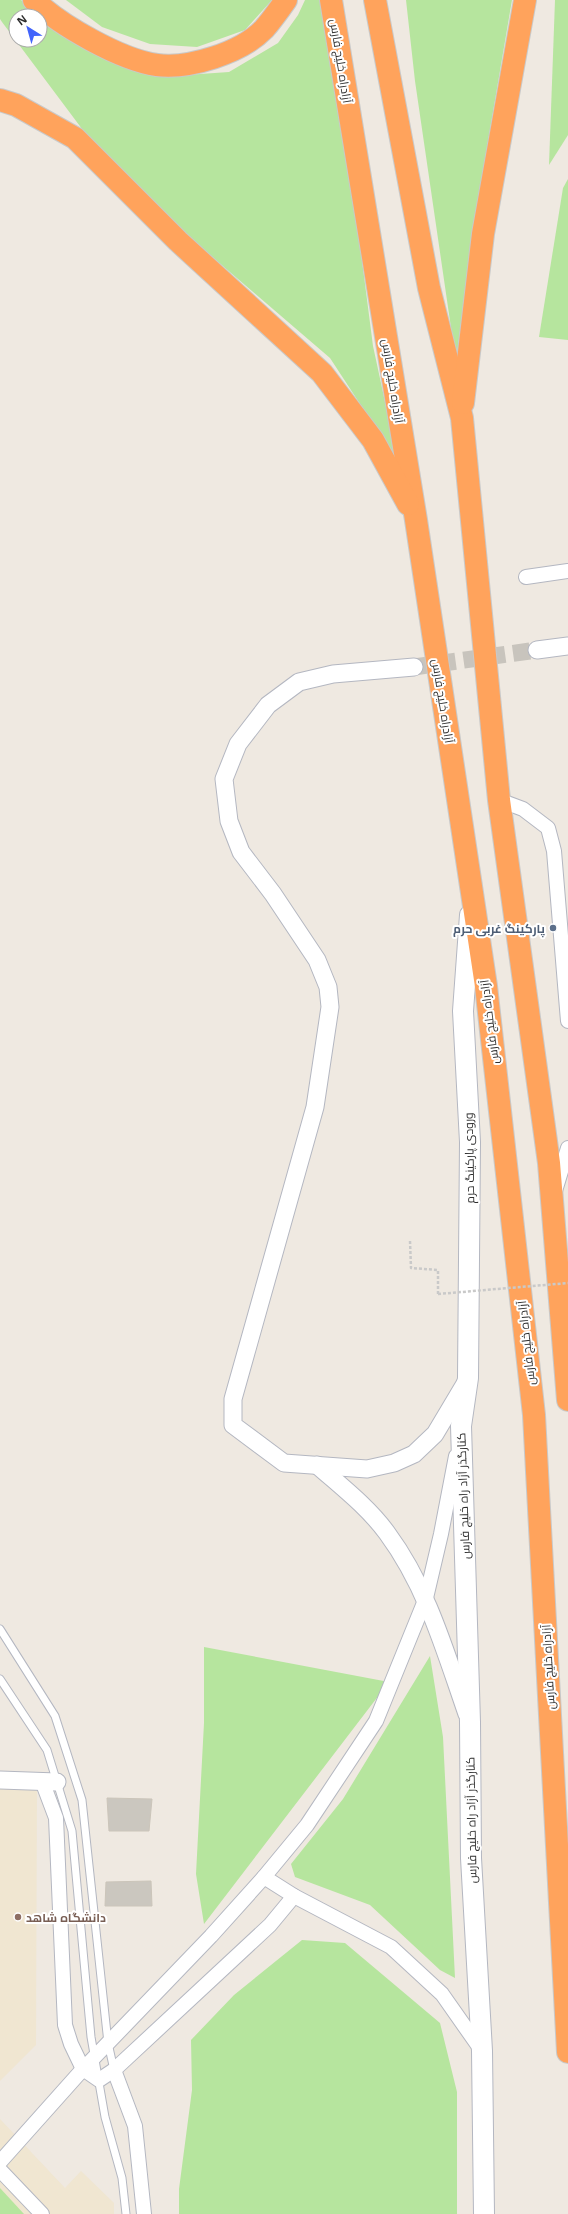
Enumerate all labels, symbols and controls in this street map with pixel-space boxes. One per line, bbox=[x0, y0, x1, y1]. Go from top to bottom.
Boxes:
north arrow bbox=[8, 8, 48, 48]
text: N bbox=[14, 11, 30, 28]
street label: آزادراه خلیج فارس bbox=[326, 18, 356, 105]
street label: آزادراه خلیج فارس bbox=[378, 338, 408, 425]
street label: آزادراه خلیج فارس bbox=[428, 658, 458, 745]
place label: پارکینگ غربی حرم bbox=[453, 920, 546, 938]
marker: پارکینگ غربی حرم bbox=[548, 923, 558, 933]
street label: آزادراه خلیج فارس bbox=[475, 978, 503, 1065]
street label: ورودی پارکینگ حرم bbox=[460, 1112, 479, 1204]
street label: آزادراه خلیج فارس bbox=[513, 1299, 539, 1386]
street label: کنارگذر آزاد راه خلیج فارس bbox=[452, 1432, 474, 1560]
street label: آزادراه خلیج فارس bbox=[537, 1623, 559, 1710]
street label: کنارگذر آزاد راه خلیج فارس bbox=[461, 1757, 481, 1883]
place label: دانشگاه شاهد bbox=[26, 1909, 106, 1926]
marker: دانشگاه شاهد bbox=[13, 1912, 23, 1922]

